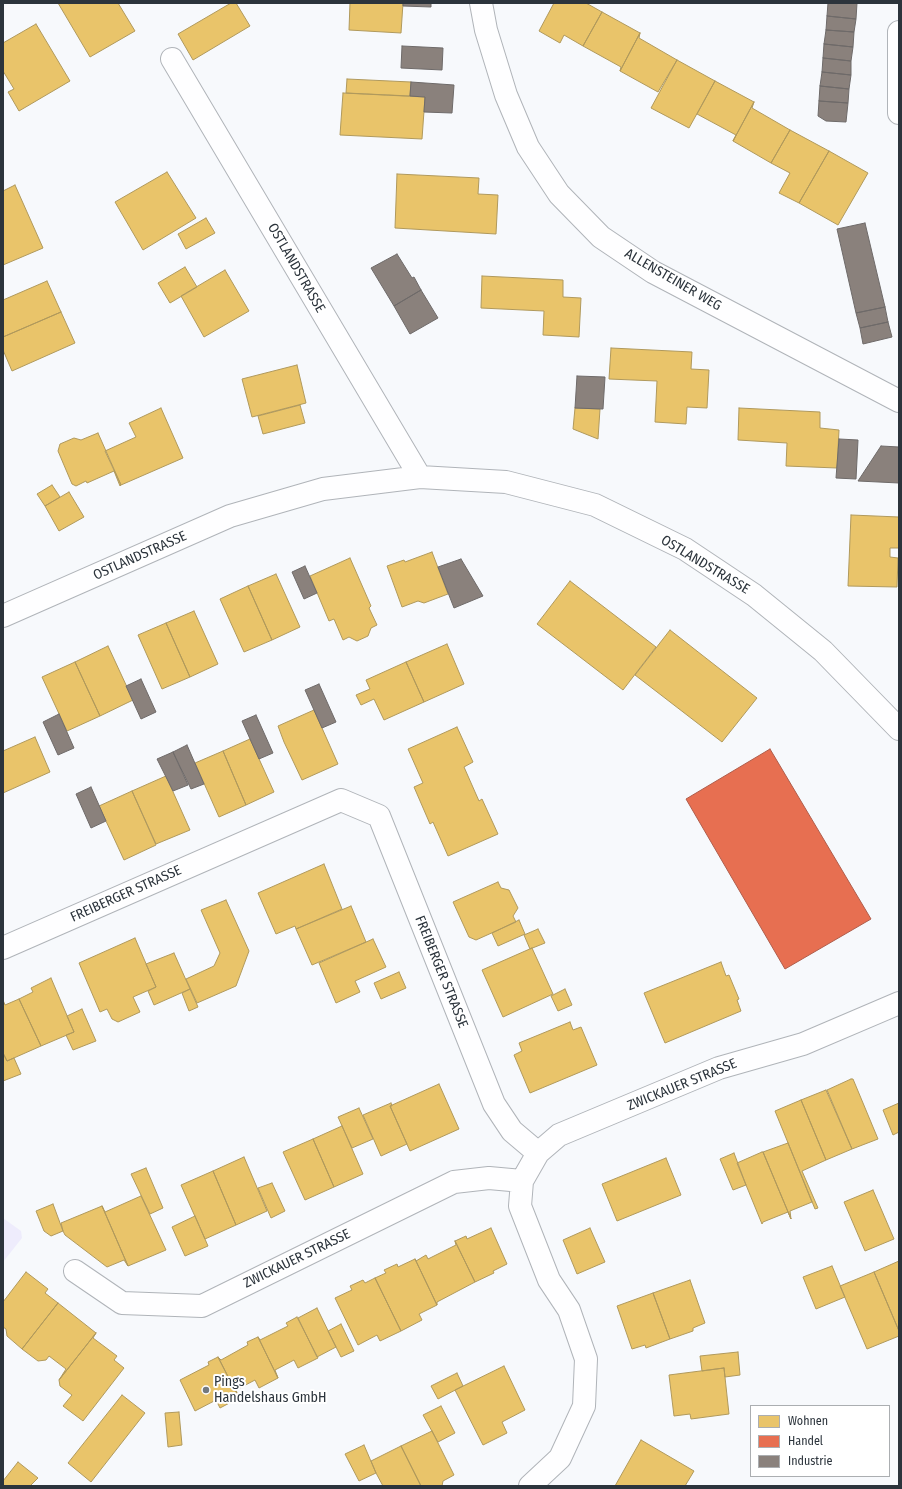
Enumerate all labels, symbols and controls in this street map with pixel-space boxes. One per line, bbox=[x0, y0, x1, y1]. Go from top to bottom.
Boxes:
street label: OSTLANDSTRASSE bbox=[264, 220, 328, 316]
street label: ALLENSTEINER WEG bbox=[622, 245, 724, 315]
street label: OSTLANDSTRASSE bbox=[91, 528, 189, 584]
street label: OSTLANDSTRASSE bbox=[658, 532, 752, 598]
street label: FREIBERGER STRASSE bbox=[68, 862, 184, 926]
street label: FREIBERGER STRASSE bbox=[411, 913, 471, 1031]
street label: ZWICKAUER STRASSE bbox=[625, 1055, 739, 1115]
street label: ZWICKAUER STRASSE bbox=[241, 1226, 353, 1292]
place label: Pings Handelshaus GmbH bbox=[214, 1374, 326, 1406]
marker: Pings Handelshaus GmbH bbox=[201, 1385, 211, 1395]
legend bbox=[750, 1405, 890, 1477]
text: Wohnen bbox=[788, 1414, 828, 1428]
text: Handel bbox=[788, 1434, 823, 1448]
text: Industrie bbox=[788, 1454, 832, 1468]

